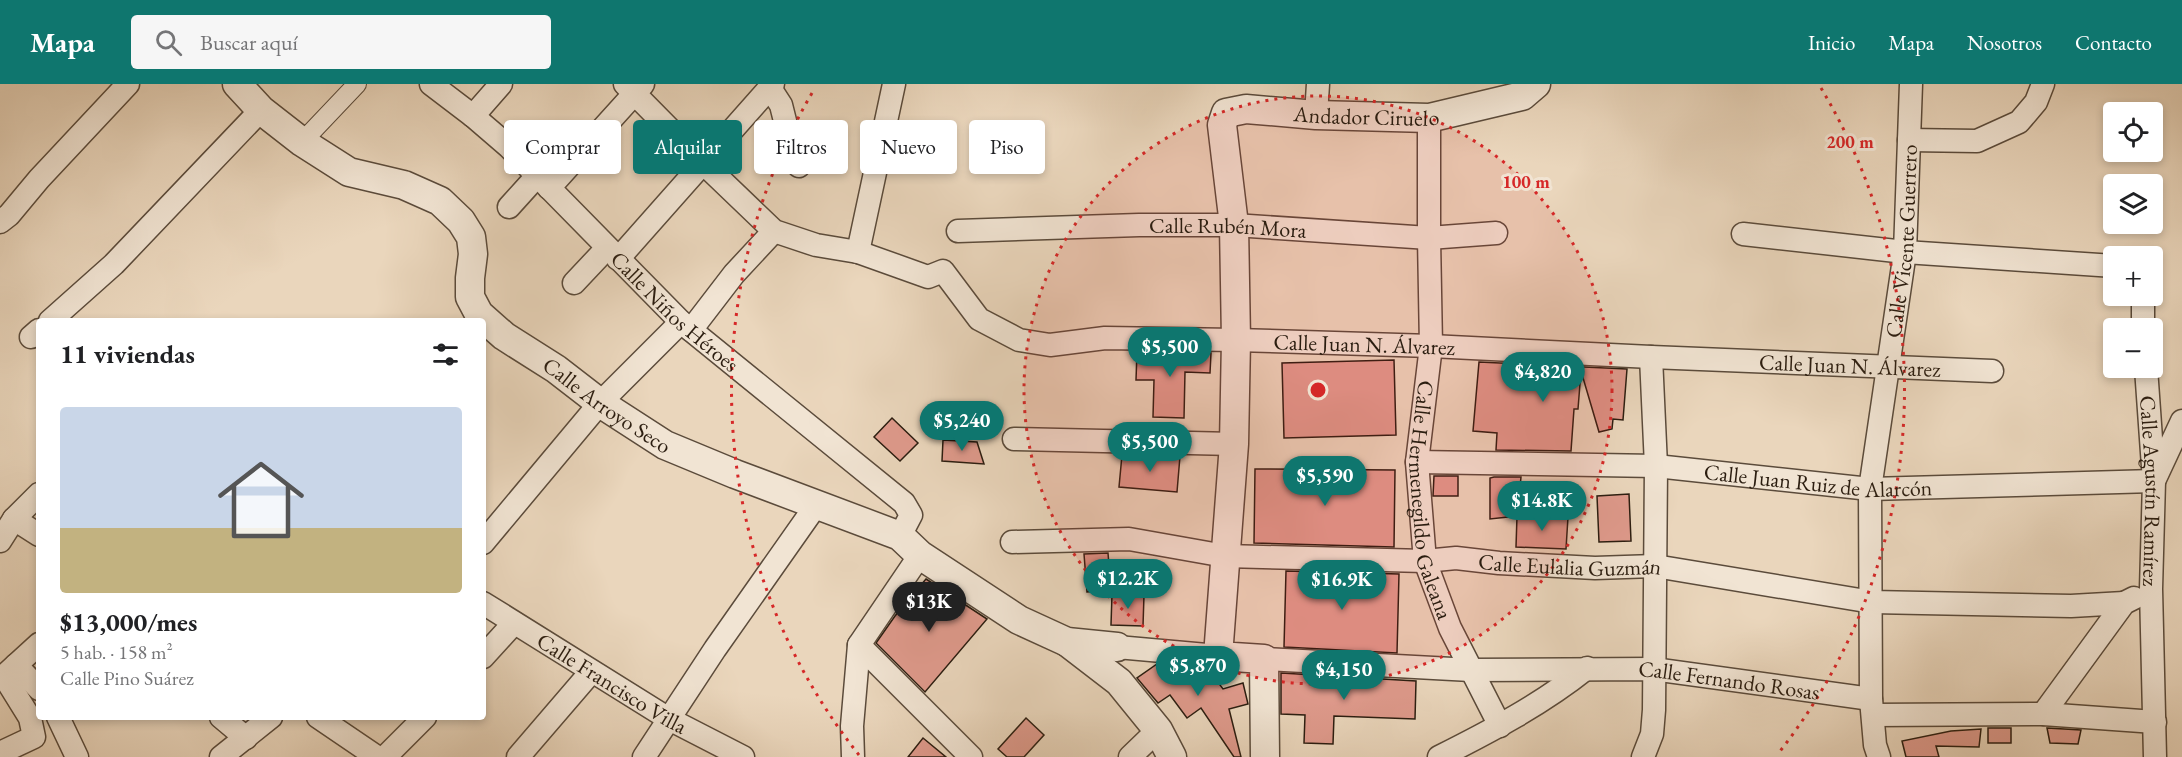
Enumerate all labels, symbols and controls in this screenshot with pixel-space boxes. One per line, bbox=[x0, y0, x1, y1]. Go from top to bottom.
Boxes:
search box bbox=[131, 15, 551, 69]
text: Mapa bbox=[30, 24, 95, 60]
icon: search bbox=[152, 26, 185, 59]
text: Buscar aquí bbox=[200, 28, 298, 57]
text: Inicio bbox=[1808, 29, 1855, 56]
text: Mapa bbox=[1888, 29, 1934, 56]
text: Nosotros bbox=[1967, 29, 2042, 56]
text: Contacto bbox=[2075, 29, 2152, 56]
street label: Andador Ciruelo bbox=[1291, 99, 1442, 132]
map controls bbox=[2103, 102, 2163, 378]
button: locate bbox=[2103, 102, 2163, 162]
chip: Comprar bbox=[504, 120, 621, 174]
chip: Alquilar bbox=[633, 120, 742, 174]
chip: Filtros bbox=[754, 120, 848, 174]
chip: Nuevo bbox=[860, 120, 957, 174]
chip: Piso bbox=[969, 120, 1045, 174]
text: 200 m bbox=[1826, 130, 1874, 153]
street label: Calle Vicente Guerrero bbox=[1878, 144, 1923, 340]
text: 100 m bbox=[1502, 170, 1550, 193]
button: layers bbox=[2103, 174, 2163, 234]
street label: Calle Rubén Mora bbox=[1149, 211, 1308, 244]
street label: Calle Niños Héroes bbox=[605, 245, 745, 378]
button: + bbox=[2103, 246, 2163, 306]
button: − bbox=[2103, 318, 2163, 378]
pin: $5,500 bbox=[1121, 327, 1219, 378]
street label: Calle Juan N. Álvarez bbox=[1273, 327, 1456, 362]
text: $5,500 bbox=[1142, 333, 1198, 359]
text: 11 viviendas bbox=[60, 337, 195, 371]
icon: filters bbox=[429, 338, 462, 371]
street label: Calle Juan N. Álvarez bbox=[1758, 347, 1942, 383]
street label: Calle Arroyo Seco bbox=[538, 350, 677, 460]
pin: $4,820 bbox=[1494, 352, 1592, 403]
text: $4,820 bbox=[1515, 358, 1571, 384]
street label: Calle Hermenegildo Galeana bbox=[1403, 379, 1460, 623]
centre of rings bbox=[1308, 380, 1328, 400]
street label: Calle Agustín Ramírez bbox=[2133, 394, 2169, 587]
pin: $5,240 bbox=[913, 401, 1011, 452]
text: $5,240 bbox=[934, 407, 990, 433]
pin: $5,500 bbox=[1101, 422, 1199, 473]
text: $5,500 bbox=[1122, 428, 1178, 454]
icon: home bbox=[207, 446, 315, 554]
pin: $5,590 bbox=[1276, 456, 1374, 507]
street label: Calle Juan Ruiz de Alarcón bbox=[1703, 457, 1933, 504]
text: $5,590 bbox=[1297, 462, 1353, 488]
pin: $14.8K bbox=[1493, 481, 1591, 532]
text: $14.8K bbox=[1511, 487, 1573, 513]
street label: Calle Eulalia Guzmán bbox=[1477, 546, 1664, 583]
pin: $12.2K bbox=[1079, 559, 1177, 610]
pin: $16.9K bbox=[1293, 560, 1391, 611]
text: $12.2K bbox=[1097, 565, 1159, 591]
text: $16.9K bbox=[1311, 566, 1373, 592]
pin: $13K bbox=[893, 582, 965, 633]
text: $13K bbox=[906, 588, 952, 614]
text: $13,000/mes bbox=[60, 605, 197, 639]
street label: Calle Francisco Villa bbox=[532, 626, 692, 740]
text: 5 hab. · 158 m² bbox=[60, 639, 173, 665]
pin: $5,870 bbox=[1149, 646, 1247, 697]
pin: $4,150 bbox=[1295, 650, 1393, 701]
text: $5,870 bbox=[1170, 652, 1226, 678]
street label: Calle Fernando Rosas bbox=[1638, 654, 1821, 706]
text: $4,150 bbox=[1316, 656, 1372, 682]
text: Calle Pino Suárez bbox=[60, 665, 194, 691]

